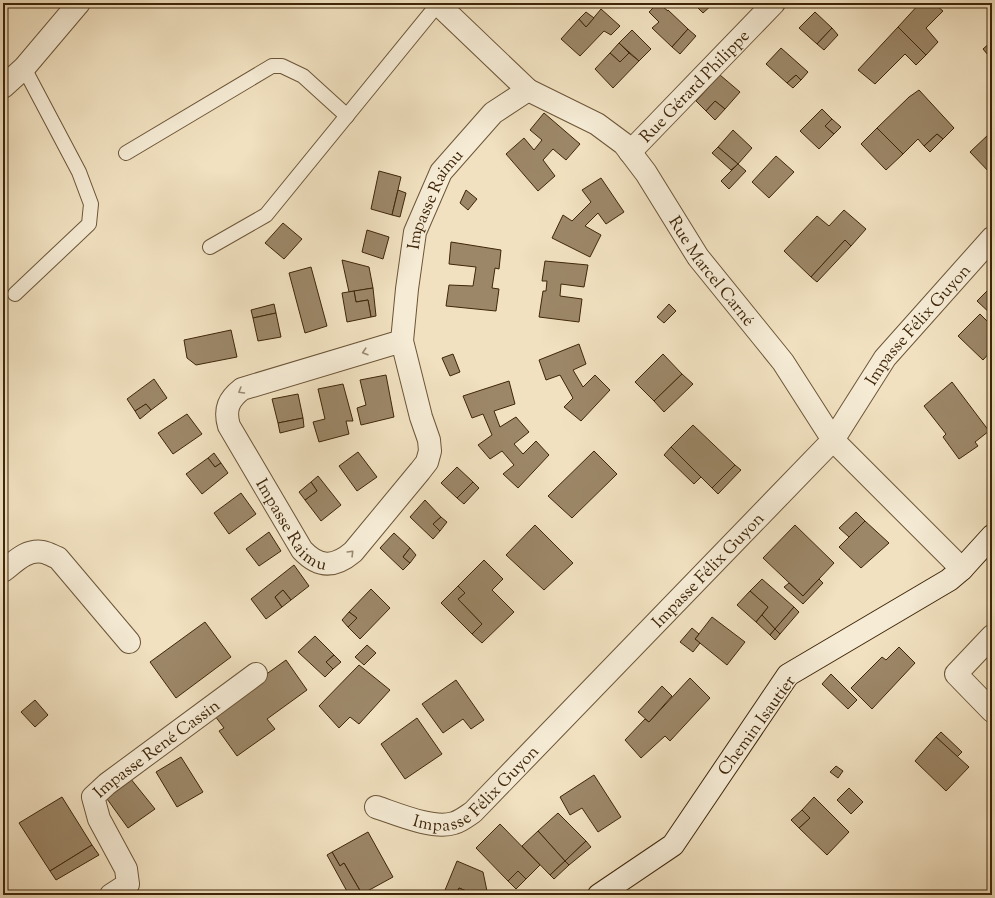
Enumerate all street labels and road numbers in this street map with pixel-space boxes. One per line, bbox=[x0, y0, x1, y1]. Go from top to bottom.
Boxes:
street label: Rue Gérard Philippe bbox=[635, 25, 756, 149]
street label: Impasse Raimu bbox=[403, 145, 470, 251]
street label: Rue Marcel Carné bbox=[662, 212, 759, 332]
street label: Impasse Félix Guyon bbox=[861, 260, 977, 391]
street label: Impasse Raimu bbox=[249, 475, 329, 578]
street label: Impasse Félix Guyon bbox=[647, 508, 771, 634]
street label: Chemin Isautier bbox=[713, 671, 803, 781]
street label: Impasse René Cassin bbox=[89, 695, 226, 805]
street label: Impasse Félix Guyon bbox=[410, 741, 545, 839]

